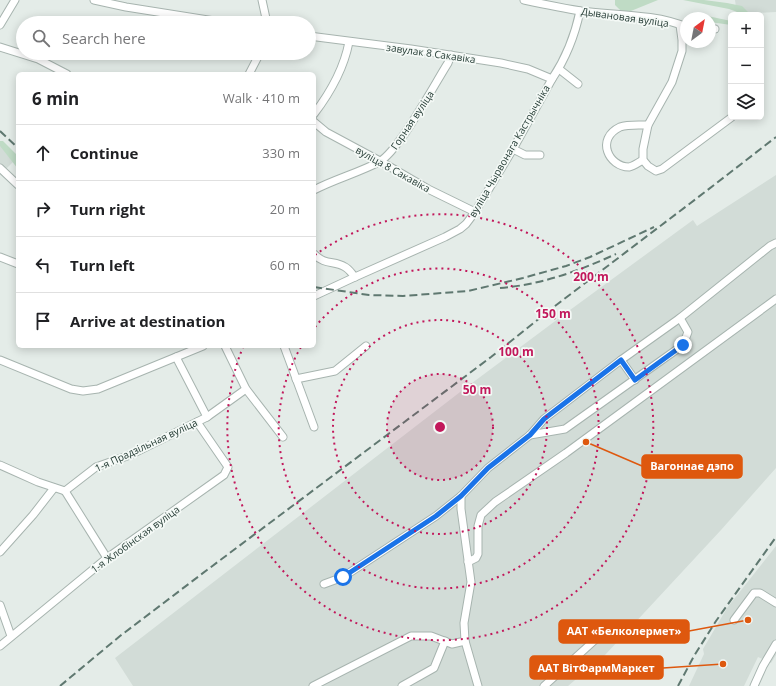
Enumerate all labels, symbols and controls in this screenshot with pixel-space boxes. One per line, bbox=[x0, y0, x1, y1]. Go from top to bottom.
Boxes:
street label: Дывановая вуліца bbox=[580, 4, 670, 30]
north arrow bbox=[680, 12, 716, 48]
map controls bbox=[728, 12, 764, 120]
button: + bbox=[728, 12, 764, 48]
search box bbox=[16, 16, 316, 60]
icon: search bbox=[30, 27, 52, 49]
text: Search here bbox=[62, 28, 146, 48]
street label: завулак 8 Сакавіка bbox=[385, 40, 477, 66]
button: − bbox=[728, 48, 764, 84]
street label: вуліца Чырвонага Кастрычніка bbox=[465, 82, 553, 220]
button: layers bbox=[728, 84, 764, 120]
text: 6 min bbox=[32, 87, 79, 110]
street label: Горная вуліца bbox=[387, 88, 437, 152]
text: Walk · 410 m bbox=[223, 89, 300, 107]
icon: ahead bbox=[32, 142, 54, 164]
text: Continue bbox=[70, 143, 138, 163]
street label: вуліца 8 Сакавіка bbox=[353, 143, 433, 195]
text: 330 m bbox=[262, 144, 300, 162]
icon: right bbox=[32, 198, 54, 220]
text: Turn right bbox=[70, 199, 145, 219]
text: 20 m bbox=[270, 200, 300, 218]
icon: left bbox=[32, 254, 54, 276]
text: Turn left bbox=[70, 255, 135, 275]
text: 60 m bbox=[270, 256, 300, 274]
text: 200 m bbox=[573, 268, 609, 285]
text: 150 m bbox=[535, 305, 571, 322]
icon: arrive bbox=[32, 310, 54, 332]
text: Arrive at destination bbox=[70, 311, 225, 331]
route end bbox=[674, 336, 692, 354]
text: 100 m bbox=[498, 343, 534, 360]
text: 50 m bbox=[463, 381, 491, 398]
street label: 1-я Прадзільная вуліца bbox=[92, 415, 200, 475]
centre of rings bbox=[433, 420, 447, 434]
callout: Вагоннае дэпо bbox=[642, 455, 742, 478]
text: Вагоннае дэпо bbox=[650, 458, 734, 473]
street label: 1-я Жлобінская вуліца bbox=[88, 502, 182, 576]
route start bbox=[334, 568, 352, 586]
callout: ААТ «Белколермет» bbox=[559, 620, 689, 643]
text: ААТ «Белколермет» bbox=[567, 623, 682, 638]
callout: ААТ ВітФармМаркет bbox=[530, 656, 663, 679]
text: ААТ ВітФармМаркет bbox=[538, 660, 654, 675]

